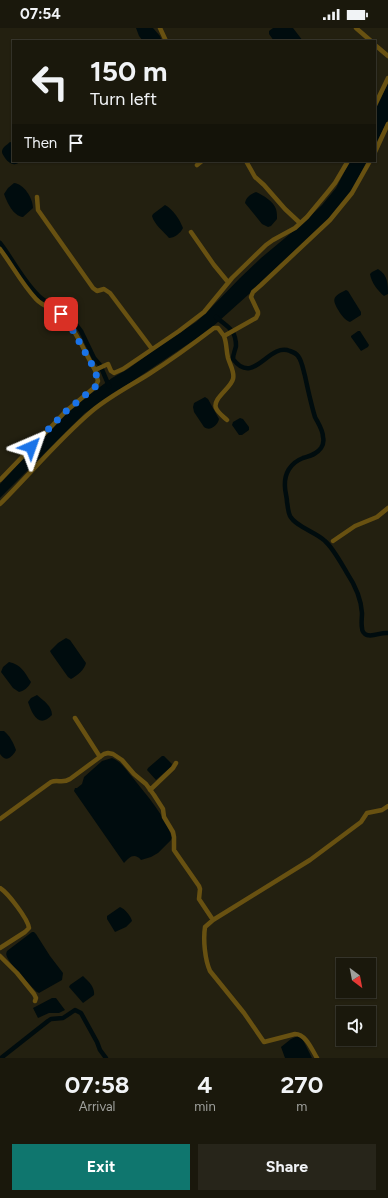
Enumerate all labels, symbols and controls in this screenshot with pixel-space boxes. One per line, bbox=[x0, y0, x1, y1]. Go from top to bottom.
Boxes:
text: 07:54 bbox=[20, 5, 61, 23]
text: 150 m bbox=[90, 54, 167, 88]
icon: left bbox=[24, 56, 76, 108]
text: Turn left bbox=[90, 88, 157, 110]
icon: arrive bbox=[65, 132, 87, 154]
text: Then bbox=[24, 134, 57, 152]
pin bbox=[44, 297, 78, 331]
icon: arrive bbox=[50, 303, 72, 325]
position arrow bbox=[10.0, 426, 52.0, 468]
north arrow bbox=[336, 958, 376, 998]
map controls bbox=[336, 958, 376, 1046]
button: sound bbox=[336, 1006, 376, 1046]
text: 07:58 bbox=[65, 1070, 130, 1099]
text: 4 bbox=[197, 1070, 213, 1099]
text: 270 bbox=[280, 1070, 323, 1099]
text: Arrival bbox=[79, 1099, 116, 1114]
text: min bbox=[194, 1099, 216, 1114]
text: m bbox=[296, 1099, 307, 1114]
button: Exit bbox=[12, 1144, 190, 1190]
button: Share bbox=[198, 1144, 376, 1190]

